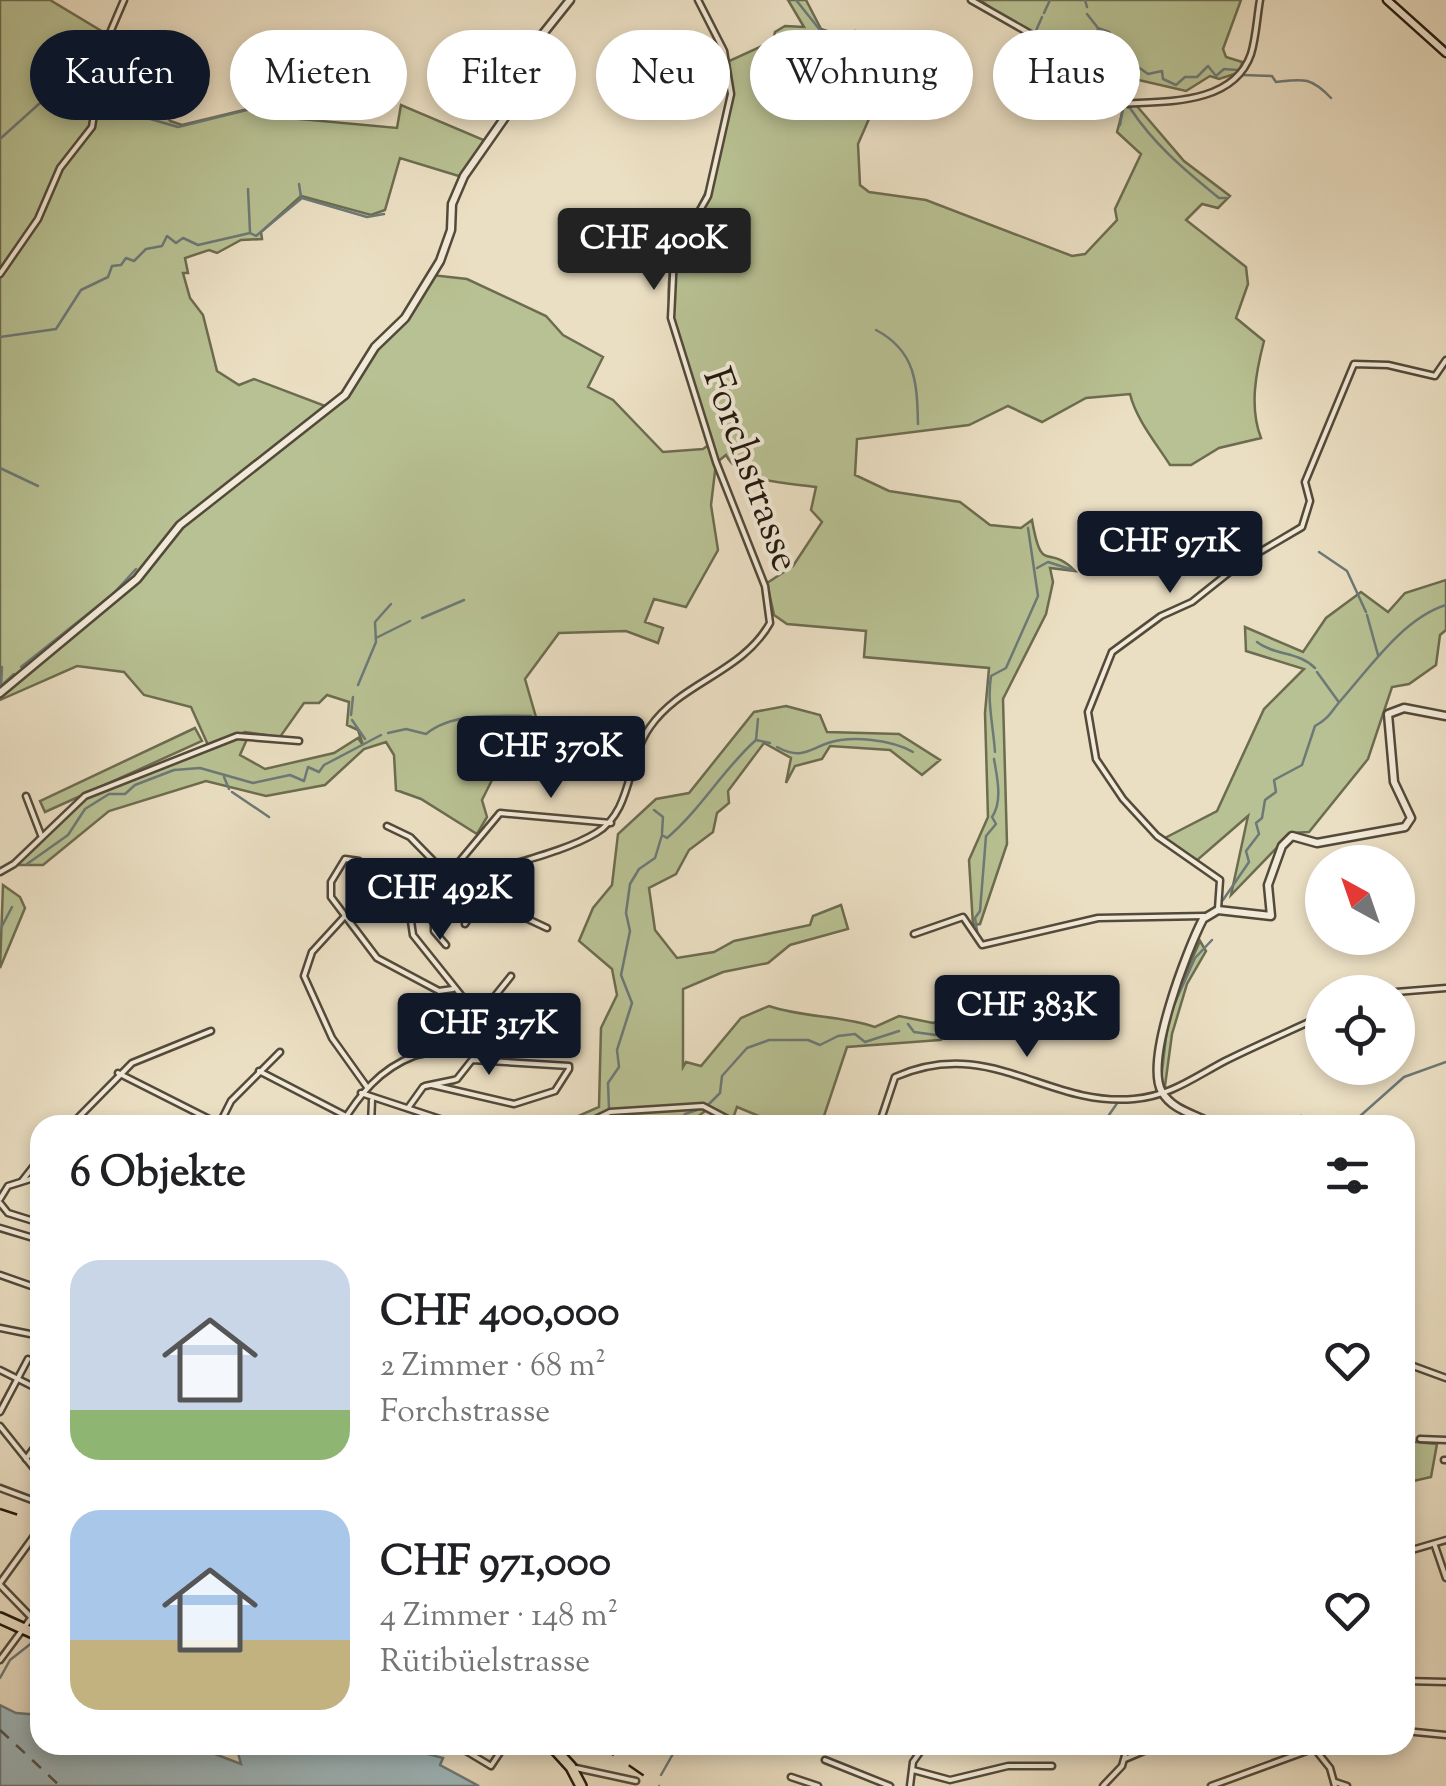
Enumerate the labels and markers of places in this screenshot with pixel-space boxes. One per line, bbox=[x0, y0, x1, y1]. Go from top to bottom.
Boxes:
pin: CHF 400K bbox=[551, 208, 757, 293]
pin: CHF 971K bbox=[1067, 511, 1273, 596]
pin: CHF 370K bbox=[448, 716, 654, 801]
pin: CHF 492K bbox=[337, 858, 543, 943]
pin: CHF 383K bbox=[924, 975, 1130, 1060]
pin: CHF 317K bbox=[386, 993, 592, 1078]

